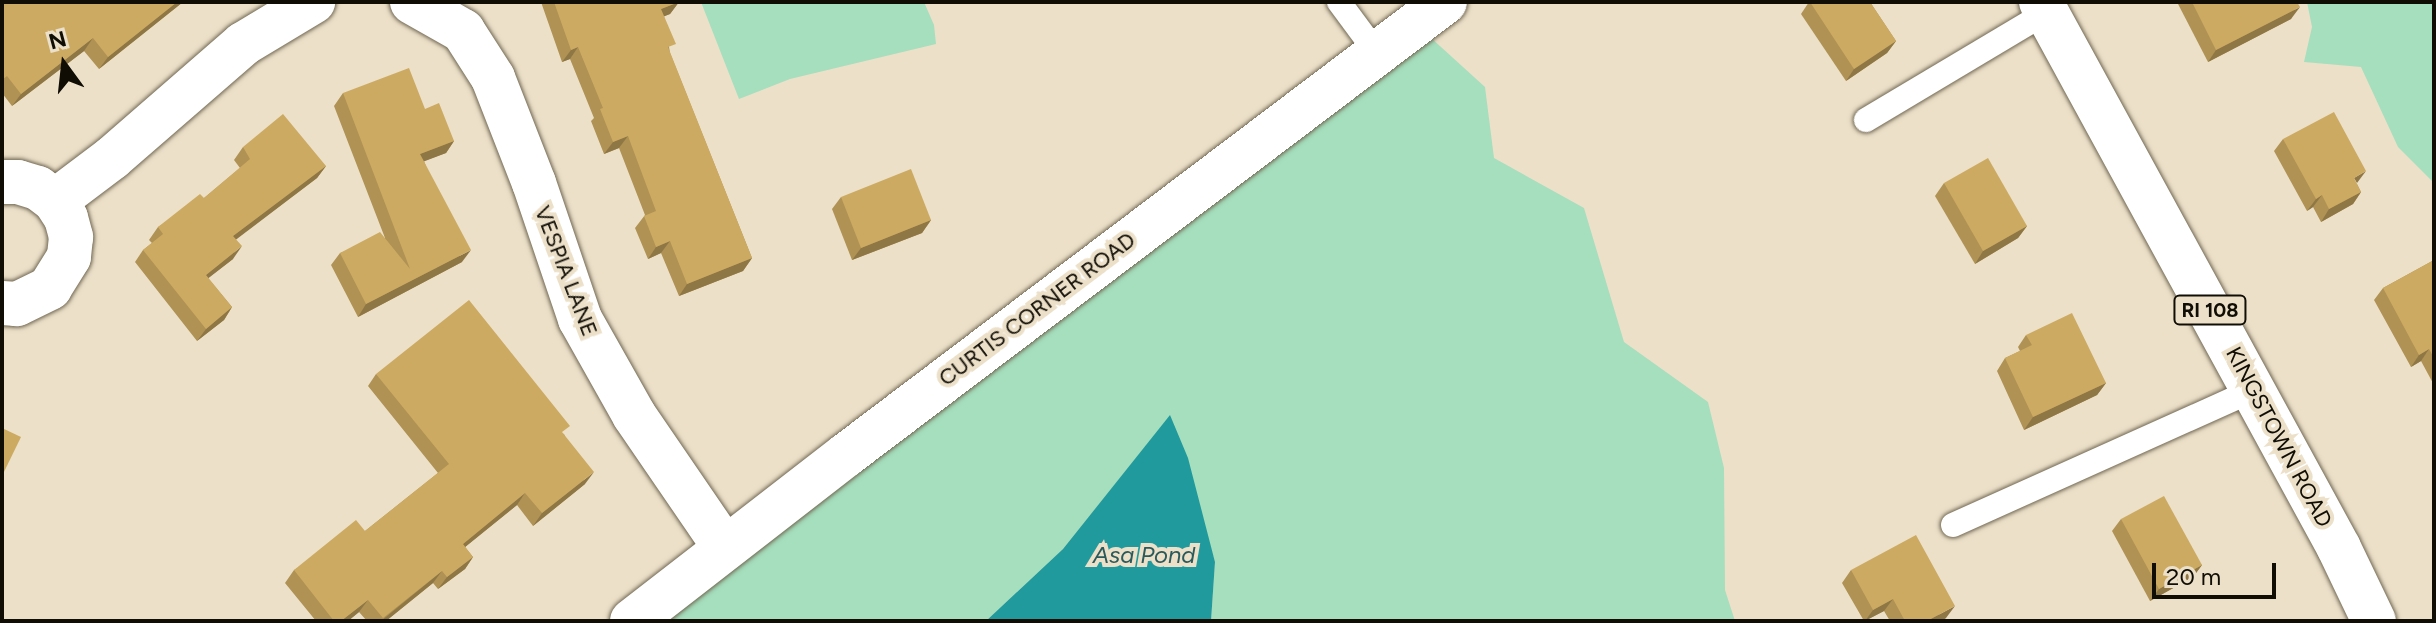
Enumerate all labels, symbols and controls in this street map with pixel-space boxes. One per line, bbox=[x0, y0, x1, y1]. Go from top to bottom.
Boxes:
north arrow bbox=[24, 24, 104, 104]
text: N bbox=[46, 25, 69, 56]
street label: VESPIA LANE bbox=[529, 202, 603, 340]
street label: CURTIS CORNER ROAD bbox=[934, 227, 1140, 391]
road number: RI 108 bbox=[2172, 294, 2248, 326]
street label: KINGSTOWN ROAD bbox=[2220, 342, 2338, 532]
water label: Asa Pond bbox=[1093, 541, 1195, 569]
scale bar bbox=[2156, 547, 2280, 597]
text: 20 m bbox=[2166, 562, 2221, 591]

